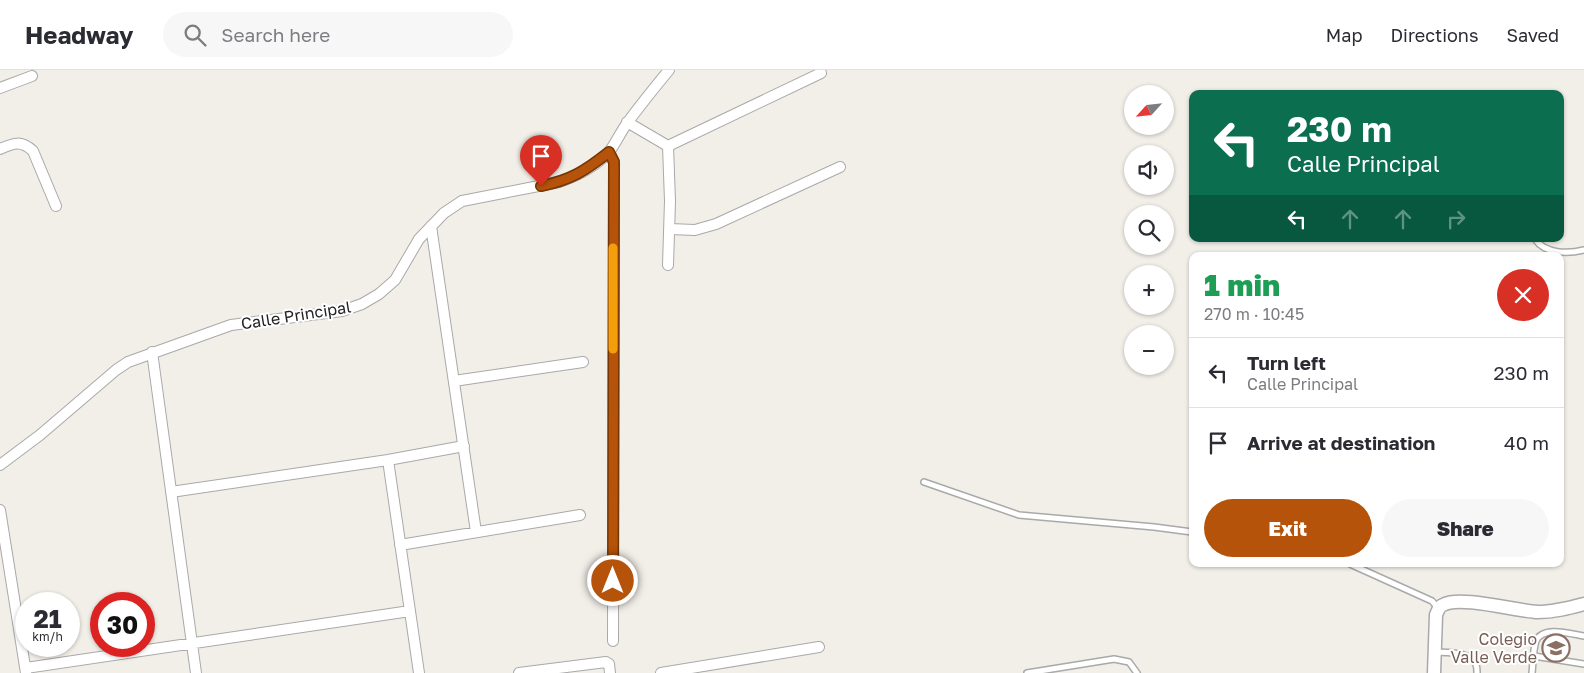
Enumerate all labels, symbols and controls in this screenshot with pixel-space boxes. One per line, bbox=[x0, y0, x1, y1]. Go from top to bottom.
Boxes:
search box bbox=[163, 12, 513, 57]
text: Headway bbox=[25, 20, 133, 49]
icon: search bbox=[181, 21, 209, 49]
text: Search here bbox=[221, 23, 330, 46]
text: Map bbox=[1326, 24, 1362, 46]
text: Directions bbox=[1390, 24, 1478, 46]
text: Saved bbox=[1506, 24, 1559, 46]
north arrow bbox=[1124, 85, 1174, 135]
map controls bbox=[1124, 85, 1174, 375]
text: 230 m bbox=[1287, 108, 1392, 150]
icon: left bbox=[1204, 110, 1269, 175]
pin bbox=[520, 135, 562, 186]
icon: arrive bbox=[527, 142, 555, 170]
button: sound bbox=[1124, 145, 1174, 195]
text: Calle Principal bbox=[1287, 150, 1440, 177]
button: search bbox=[1124, 205, 1174, 255]
icon: left bbox=[1283, 205, 1311, 233]
icon: ahead bbox=[1336, 205, 1364, 233]
icon: ahead bbox=[1389, 205, 1417, 233]
icon: right bbox=[1442, 205, 1470, 233]
button: + bbox=[1124, 265, 1174, 315]
text: 1 min bbox=[1204, 267, 1280, 303]
button: close bbox=[1497, 269, 1549, 321]
street label: Calle Principal bbox=[240, 296, 352, 334]
text: 270 m · 10:45 bbox=[1204, 304, 1304, 324]
button: − bbox=[1124, 325, 1174, 375]
text: Turn left bbox=[1247, 351, 1326, 374]
icon: left bbox=[1204, 359, 1232, 387]
text: 230 m bbox=[1494, 361, 1549, 384]
text: Calle Principal bbox=[1247, 374, 1358, 394]
icon: arrive bbox=[1204, 429, 1232, 457]
text: Arrive at destination bbox=[1247, 431, 1435, 454]
text: 40 m bbox=[1504, 431, 1549, 454]
button: Exit bbox=[1204, 499, 1372, 557]
button: Share bbox=[1382, 499, 1549, 557]
position arrow bbox=[586, 554, 638, 606]
speed limit sign: 30 bbox=[90, 592, 155, 657]
text: 21 bbox=[33, 603, 62, 634]
text: km/h bbox=[32, 629, 63, 644]
place label: Colegio Valle Verde bbox=[1451, 629, 1537, 667]
school or university icon: Colegio Valle Verde bbox=[1541, 633, 1571, 663]

